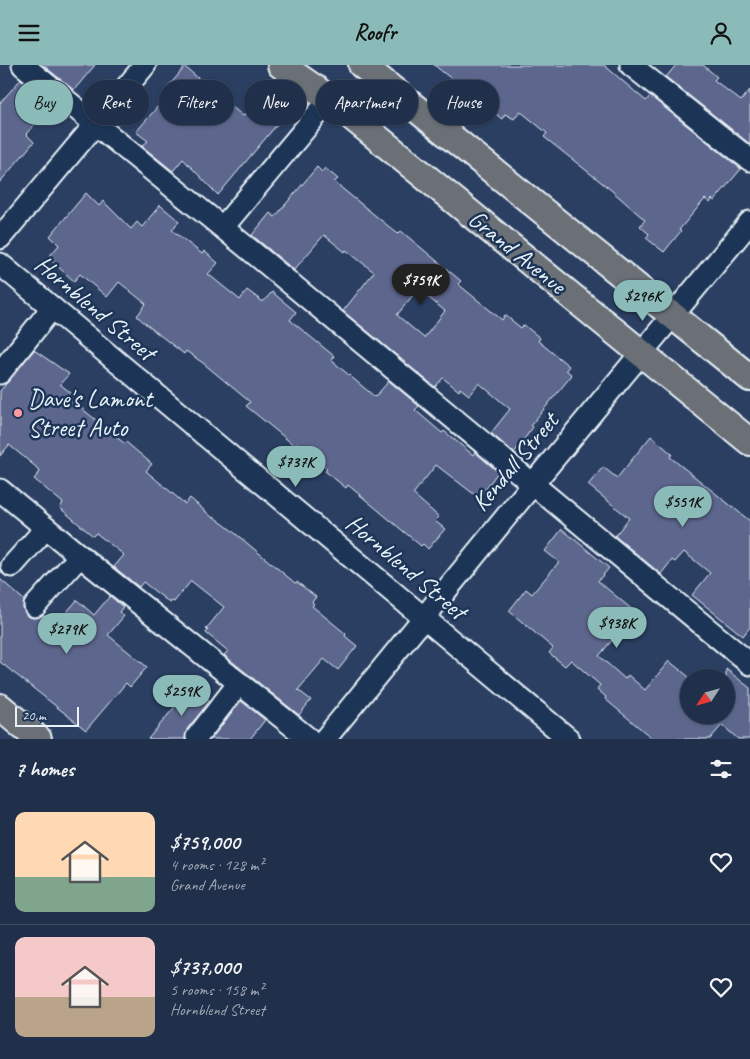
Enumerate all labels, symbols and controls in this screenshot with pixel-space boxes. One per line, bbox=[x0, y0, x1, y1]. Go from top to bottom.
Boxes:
icon: menu bbox=[15, 19, 43, 47]
text: Roofr bbox=[354, 19, 396, 47]
icon: person bbox=[707, 19, 735, 47]
chip: Buy bbox=[15, 80, 73, 125]
chip: Rent bbox=[83, 80, 149, 125]
chip: Filters bbox=[159, 80, 234, 125]
chip: New bbox=[244, 80, 306, 125]
chip: Apartment bbox=[316, 80, 418, 125]
chip: House bbox=[428, 80, 499, 125]
street label: Grand Avenue bbox=[462, 203, 574, 302]
street label: Hornblend Street bbox=[28, 248, 165, 370]
pin: $759K bbox=[386, 263, 456, 306]
text: $759K bbox=[403, 270, 439, 290]
pin: $296K bbox=[608, 279, 678, 322]
text: $296K bbox=[624, 286, 662, 306]
place label: Dave's Lamont Street Auto bbox=[28, 383, 155, 444]
street label: Kendall Street bbox=[464, 404, 567, 518]
marker: Dave's Lamont Street Auto bbox=[12, 407, 24, 419]
pin: $737K bbox=[261, 445, 331, 488]
text: $737K bbox=[278, 452, 314, 472]
pin: $551K bbox=[648, 485, 718, 528]
text: $551K bbox=[665, 492, 701, 512]
street label: Hornblend Street bbox=[339, 507, 476, 629]
pin: $938K bbox=[582, 607, 652, 649]
pin: $279K bbox=[32, 613, 102, 655]
text: $938K bbox=[599, 613, 635, 633]
text: $279K bbox=[49, 619, 85, 639]
north arrow bbox=[680, 669, 735, 724]
map controls bbox=[680, 669, 735, 724]
pin: $259K bbox=[147, 675, 217, 717]
text: $259K bbox=[164, 681, 200, 701]
scale bar bbox=[15, 704, 79, 727]
text: 20 m bbox=[22, 707, 46, 724]
icon: filters bbox=[707, 755, 735, 783]
text: 7 homes bbox=[15, 756, 74, 782]
text: $759,000 bbox=[170, 829, 240, 855]
icon: home bbox=[55, 832, 115, 892]
icon: heart bbox=[707, 848, 735, 876]
text: 4 rooms · 128 m² bbox=[170, 855, 264, 875]
text: Grand Avenue bbox=[170, 875, 245, 895]
text: $737,000 bbox=[170, 954, 240, 980]
icon: home bbox=[55, 957, 115, 1017]
icon: heart bbox=[707, 973, 735, 1001]
text: 5 rooms · 158 m² bbox=[170, 980, 264, 1000]
text: Hornblend Street bbox=[170, 1000, 265, 1020]

